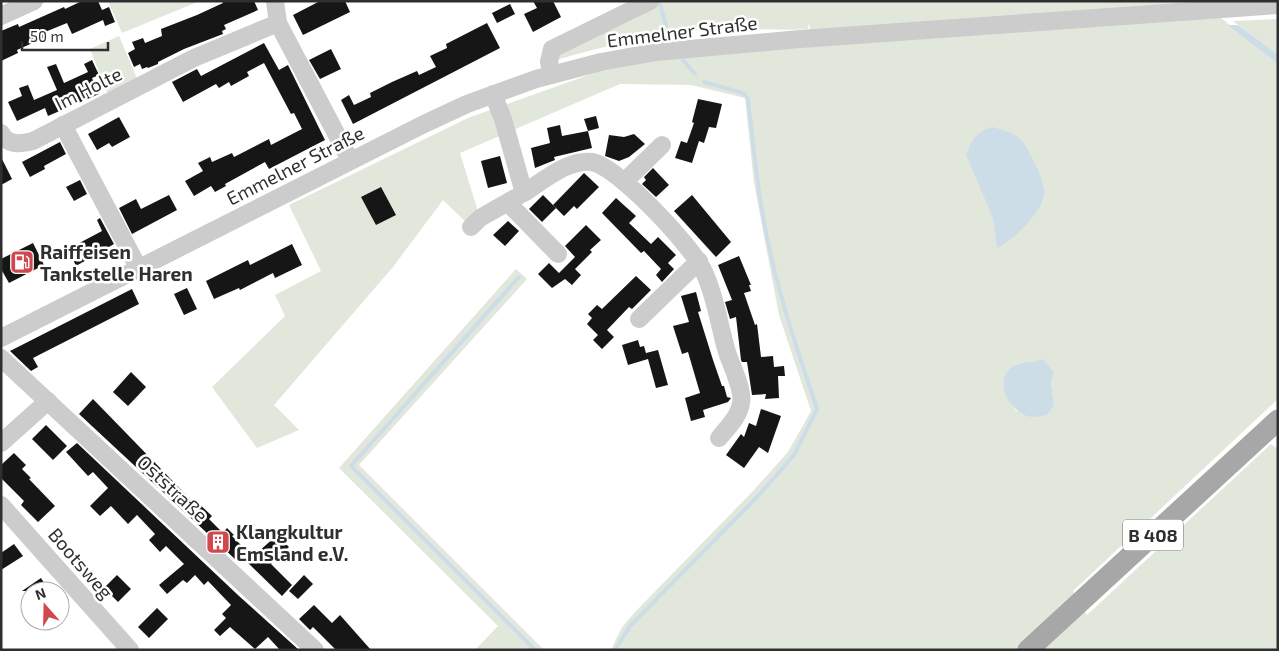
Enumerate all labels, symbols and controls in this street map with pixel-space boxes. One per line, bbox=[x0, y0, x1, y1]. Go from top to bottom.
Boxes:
street label: Emmelner Straße bbox=[605, 10, 759, 52]
scale bar bbox=[22, 20, 109, 52]
text: 50 m bbox=[30, 27, 64, 45]
street label: Im Holte bbox=[51, 61, 125, 115]
street label: Emmelner Straße bbox=[222, 120, 368, 210]
place label: Raiffeisen Tankstelle Haren bbox=[40, 240, 193, 285]
fuel station icon: Raiffeisen Tankstelle Haren bbox=[9, 249, 35, 275]
street label: Oststraße bbox=[133, 450, 213, 526]
place label: Klangkultur Emsland e.V. bbox=[236, 520, 348, 565]
road number: B 408 bbox=[1123, 520, 1183, 550]
street label: Bootsweg bbox=[44, 523, 118, 604]
building icon: Klangkultur Emsland e.V. bbox=[205, 529, 231, 555]
north arrow bbox=[20, 581, 70, 631]
text: N bbox=[33, 584, 48, 603]

